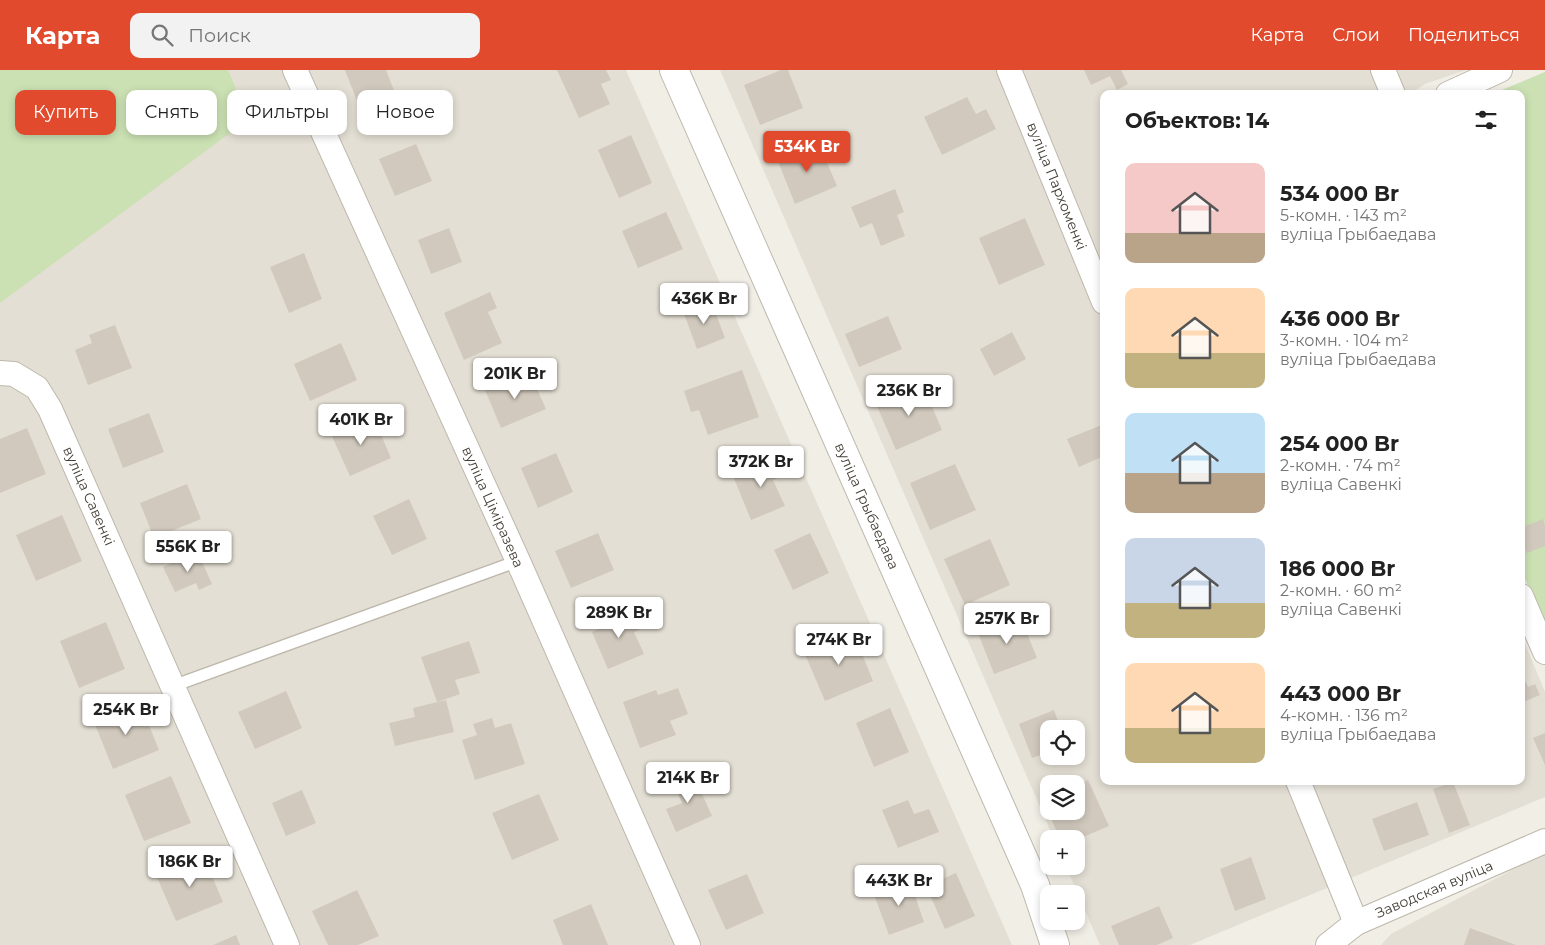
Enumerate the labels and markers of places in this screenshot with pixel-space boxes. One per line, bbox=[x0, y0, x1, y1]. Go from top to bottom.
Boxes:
pin: 534K Br bbox=[761, 131, 853, 173]
pin: 436K Br bbox=[658, 282, 750, 325]
pin: 201K Br bbox=[469, 358, 561, 400]
pin: 236K Br bbox=[863, 374, 955, 417]
pin: 401K Br bbox=[315, 404, 407, 446]
pin: 372K Br bbox=[715, 446, 807, 488]
pin: 556K Br bbox=[142, 530, 234, 573]
pin: 289K Br bbox=[573, 596, 665, 639]
pin: 257K Br bbox=[961, 602, 1053, 645]
pin: 274K Br bbox=[793, 624, 885, 666]
pin: 254K Br bbox=[80, 694, 172, 736]
pin: 214K Br bbox=[642, 762, 734, 804]
pin: 186K Br bbox=[144, 846, 236, 888]
pin: 443K Br bbox=[853, 864, 945, 907]

